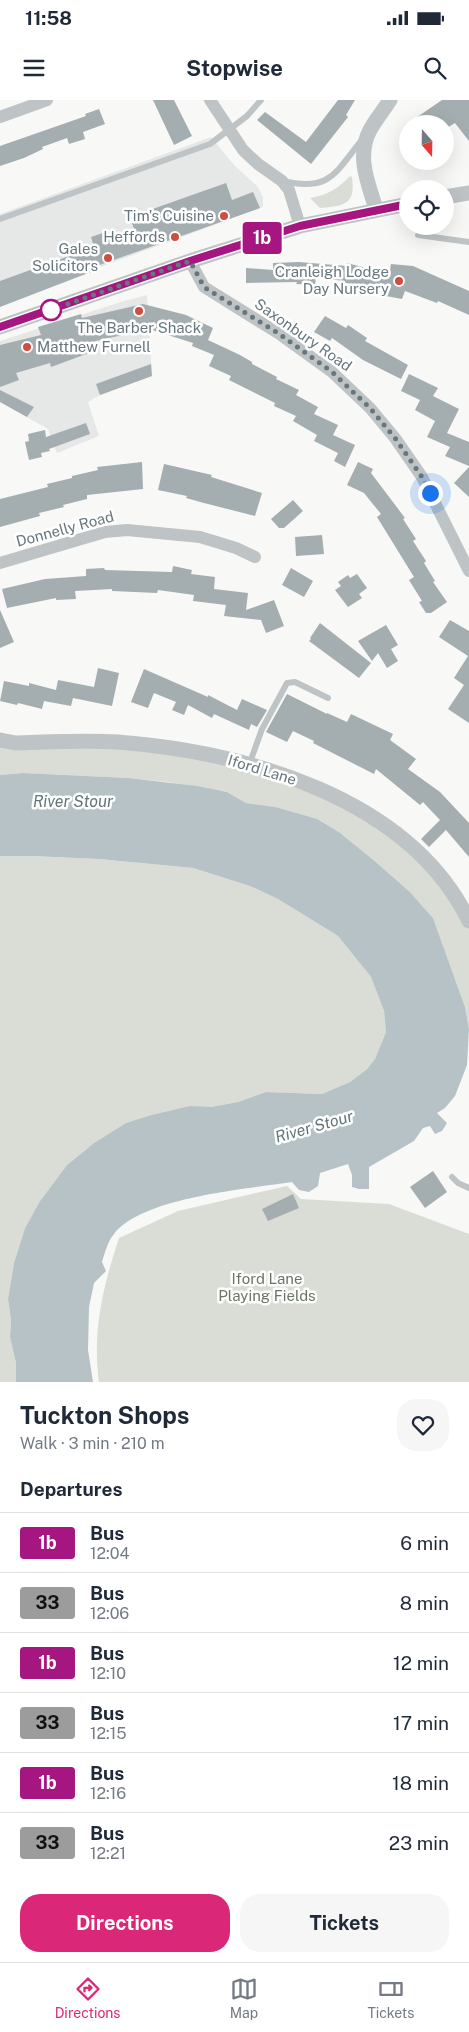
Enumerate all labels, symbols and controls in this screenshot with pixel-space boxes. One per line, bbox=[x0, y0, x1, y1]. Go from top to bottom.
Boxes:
text: 11:58 bbox=[25, 7, 72, 29]
icon: menu bbox=[20, 54, 48, 82]
icon: search bbox=[421, 54, 449, 82]
text: Stopwise bbox=[186, 55, 283, 81]
north arrow bbox=[399, 115, 454, 170]
map controls bbox=[399, 115, 454, 235]
button: locate bbox=[399, 180, 454, 235]
place label: Tim's Cuisine bbox=[124, 207, 214, 224]
marker: Tim's Cuisine bbox=[218, 210, 230, 222]
line badge: 1b bbox=[240, 222, 284, 254]
text: 1b bbox=[253, 227, 271, 248]
place label: Heffords bbox=[103, 228, 165, 245]
marker: Heffords bbox=[169, 231, 181, 243]
place label: Gales Solicitors bbox=[32, 240, 98, 274]
marker: Gales Solicitors bbox=[102, 252, 114, 264]
place label: Cranleigh Lodge Day Nursery bbox=[275, 263, 389, 297]
marker: Cranleigh Lodge Day Nursery bbox=[393, 275, 405, 287]
street label: Saxonbury Road bbox=[252, 295, 355, 374]
unlabelled marker bbox=[40, 299, 62, 321]
marker: The Barber Shack bbox=[133, 305, 145, 317]
place label: The Barber Shack bbox=[77, 319, 201, 336]
place label: Matthew Furnell bbox=[37, 338, 151, 355]
marker: Matthew Furnell bbox=[21, 341, 33, 353]
your location bbox=[418, 481, 443, 506]
street label: Donnelly Road bbox=[14, 507, 116, 550]
street label: Iford Lane bbox=[226, 751, 298, 788]
water label: River Stour bbox=[33, 792, 114, 811]
water label: River Stour bbox=[273, 1106, 356, 1147]
park label: Iford Lane Playing Fields bbox=[218, 1270, 316, 1304]
button: heart bbox=[397, 1399, 449, 1451]
text: Tuckton Shops bbox=[20, 1401, 189, 1429]
text: Walk · 3 min · 210 m bbox=[20, 1434, 165, 1453]
text: Departures bbox=[20, 1478, 123, 1500]
text: Bus bbox=[90, 1522, 124, 1544]
text: 1b bbox=[38, 1532, 57, 1553]
text: 6 min bbox=[400, 1532, 449, 1554]
text: 12:04 bbox=[90, 1544, 129, 1563]
text: Bus bbox=[90, 1582, 124, 1604]
text: 33 bbox=[36, 1592, 59, 1613]
text: 8 min bbox=[400, 1592, 449, 1614]
text: 12:06 bbox=[90, 1604, 129, 1623]
text: Bus bbox=[90, 1642, 124, 1664]
text: 1b bbox=[38, 1652, 57, 1673]
text: 12 min bbox=[393, 1652, 449, 1674]
text: 12:10 bbox=[90, 1664, 126, 1683]
text: Bus bbox=[90, 1702, 124, 1724]
text: 33 bbox=[36, 1712, 59, 1733]
text: 17 min bbox=[393, 1712, 449, 1734]
text: 12:15 bbox=[90, 1724, 126, 1743]
text: Bus bbox=[90, 1762, 124, 1784]
text: 1b bbox=[38, 1772, 57, 1793]
text: 18 min bbox=[392, 1772, 449, 1794]
text: 12:16 bbox=[90, 1784, 126, 1803]
text: Bus bbox=[90, 1822, 124, 1844]
text: 33 bbox=[36, 1832, 59, 1853]
text: 23 min bbox=[389, 1832, 449, 1854]
text: 12:21 bbox=[90, 1844, 126, 1863]
button: Directions bbox=[20, 1894, 230, 1952]
button: Tickets bbox=[240, 1894, 449, 1952]
tab: Directions bbox=[55, 1975, 120, 2021]
tab: Map bbox=[230, 1975, 258, 2021]
tab: Tickets bbox=[367, 1975, 414, 2021]

